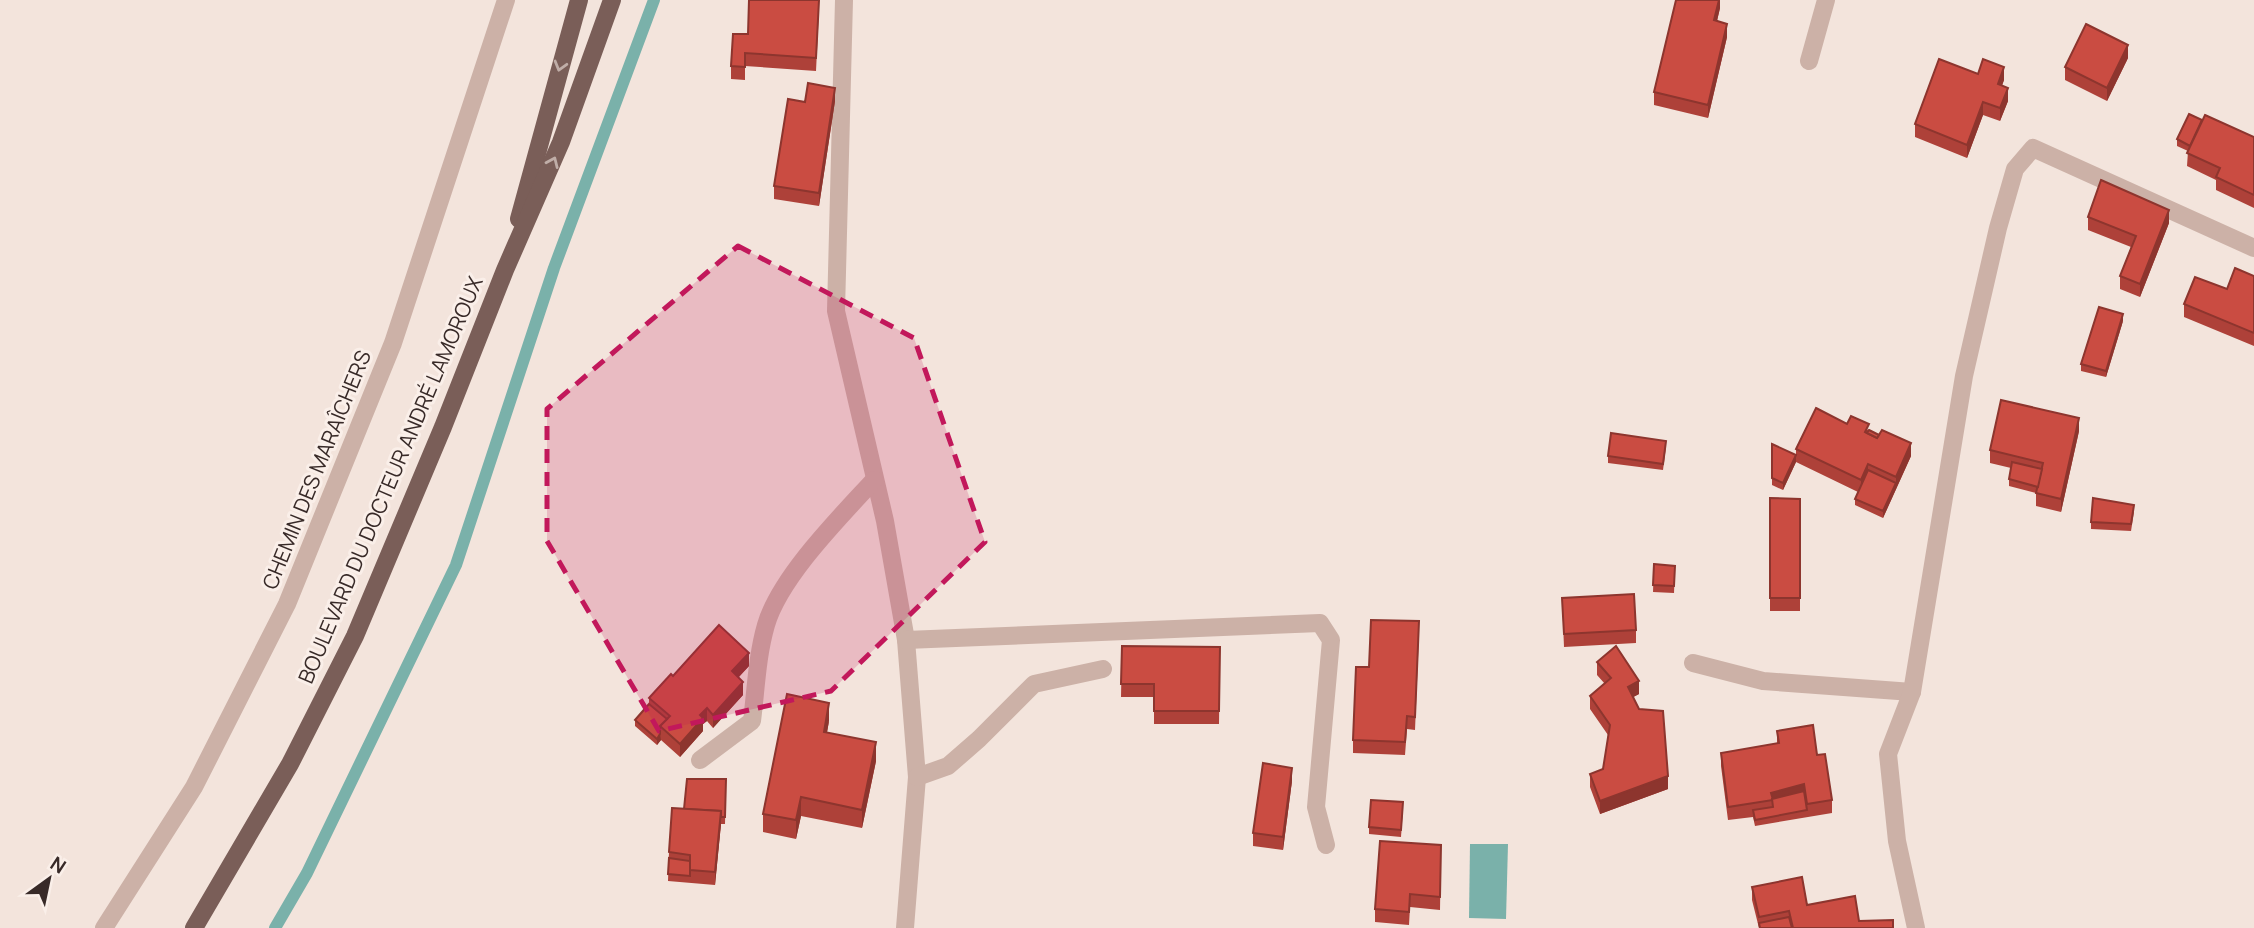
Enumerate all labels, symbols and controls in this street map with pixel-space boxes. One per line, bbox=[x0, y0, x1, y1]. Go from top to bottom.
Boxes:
one-way arrow bbox=[554, 59, 569, 71]
one-way arrow bbox=[544, 157, 558, 169]
street label: BOULEVARD DU DOCTEUR ANDRÉ LAMOROUX bbox=[291, 272, 489, 687]
street label: CHEMIN DES MARAÎCHERS bbox=[255, 346, 377, 593]
north arrow bbox=[14, 844, 84, 914]
text: N bbox=[45, 850, 71, 879]

